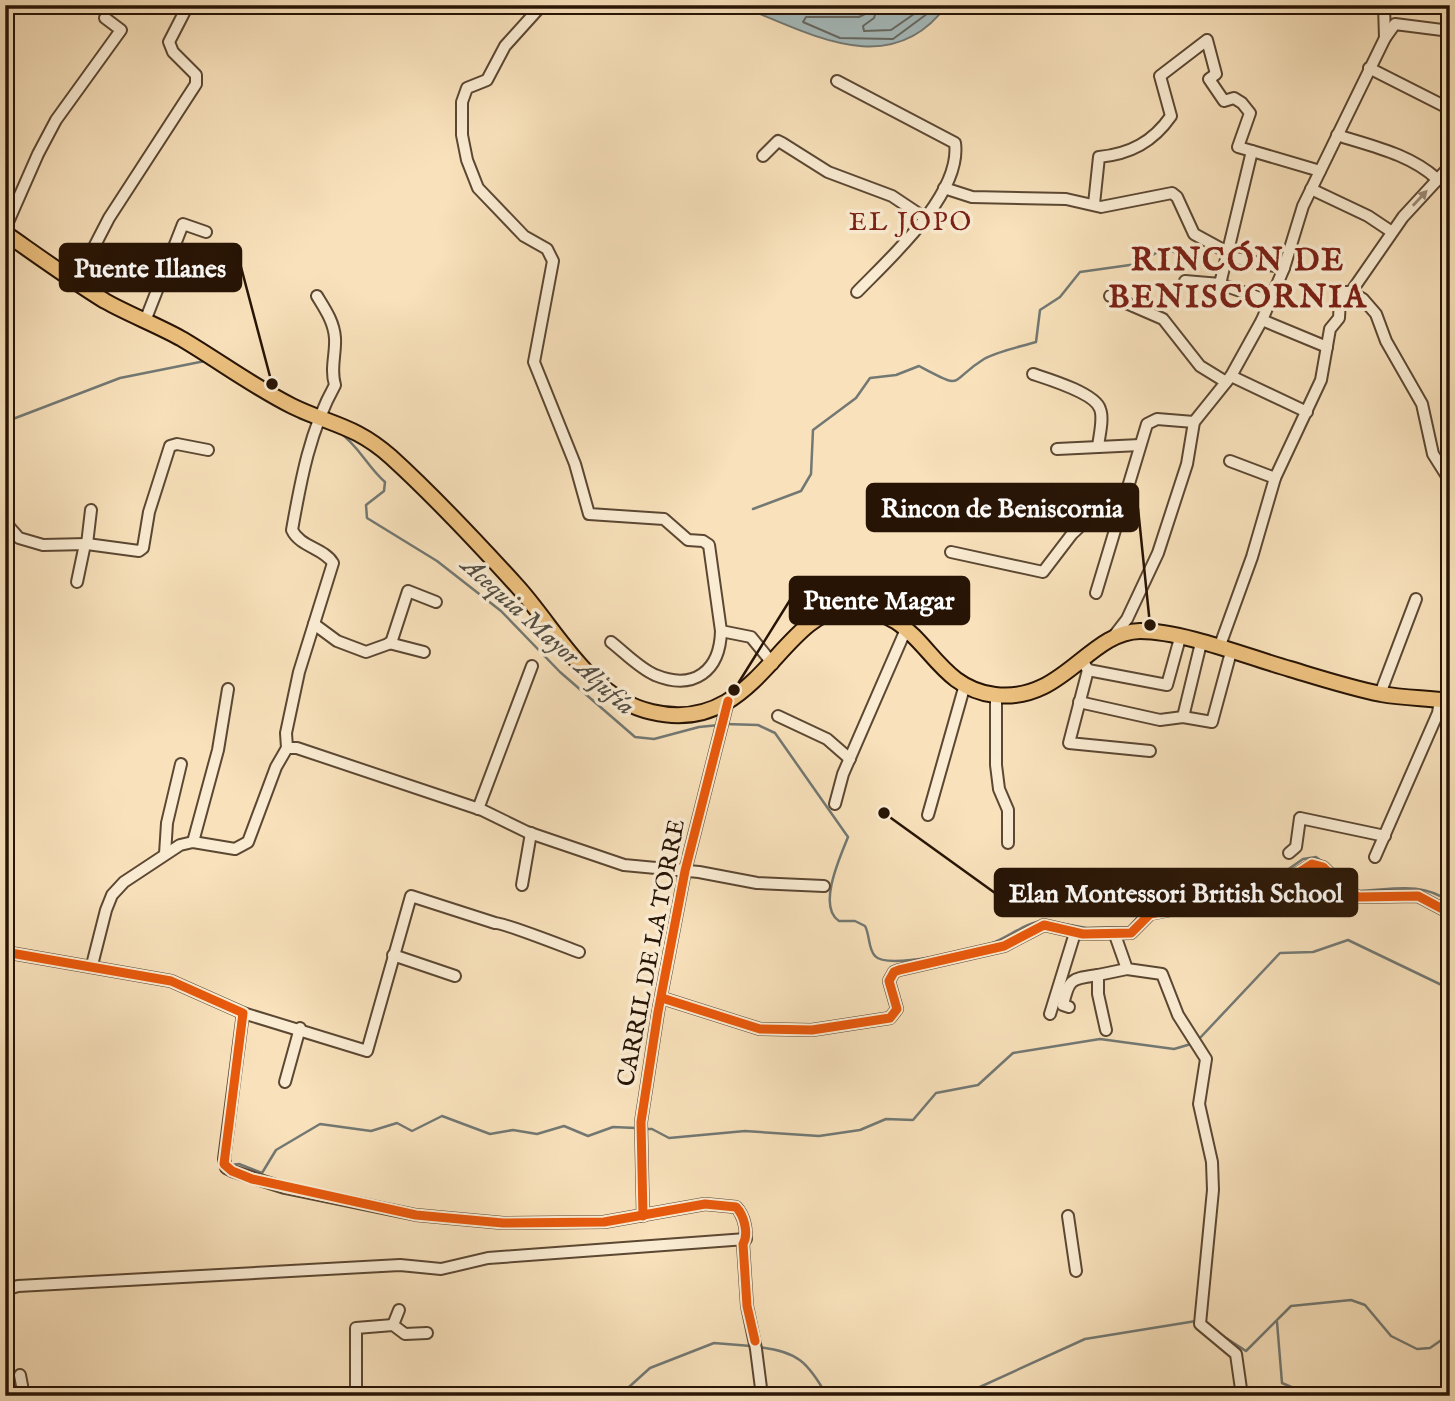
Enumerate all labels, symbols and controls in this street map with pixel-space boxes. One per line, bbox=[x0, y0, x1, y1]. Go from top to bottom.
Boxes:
one-way arrow bbox=[1412, 190, 1428, 207]
district label: EL JOPO bbox=[849, 206, 973, 239]
district label: RINCÓN DE BENISCORNIA bbox=[1108, 240, 1368, 319]
callout: Puente Illanes bbox=[60, 244, 241, 291]
text: Puente Illanes bbox=[74, 253, 226, 286]
callout: Rincon de Beniscornia bbox=[867, 484, 1138, 531]
text: Rincon de Beniscornia bbox=[881, 493, 1124, 526]
water label: Acequia Mayor Aljufía bbox=[452, 547, 642, 723]
callout: Puente Magar bbox=[790, 577, 969, 624]
text: Puente Magar bbox=[803, 585, 955, 618]
street label: CARRIL DE LA TORRE bbox=[611, 817, 693, 1089]
callout: Elan Montessori British School bbox=[995, 869, 1357, 916]
text: Elan Montessori British School bbox=[1009, 878, 1344, 911]

